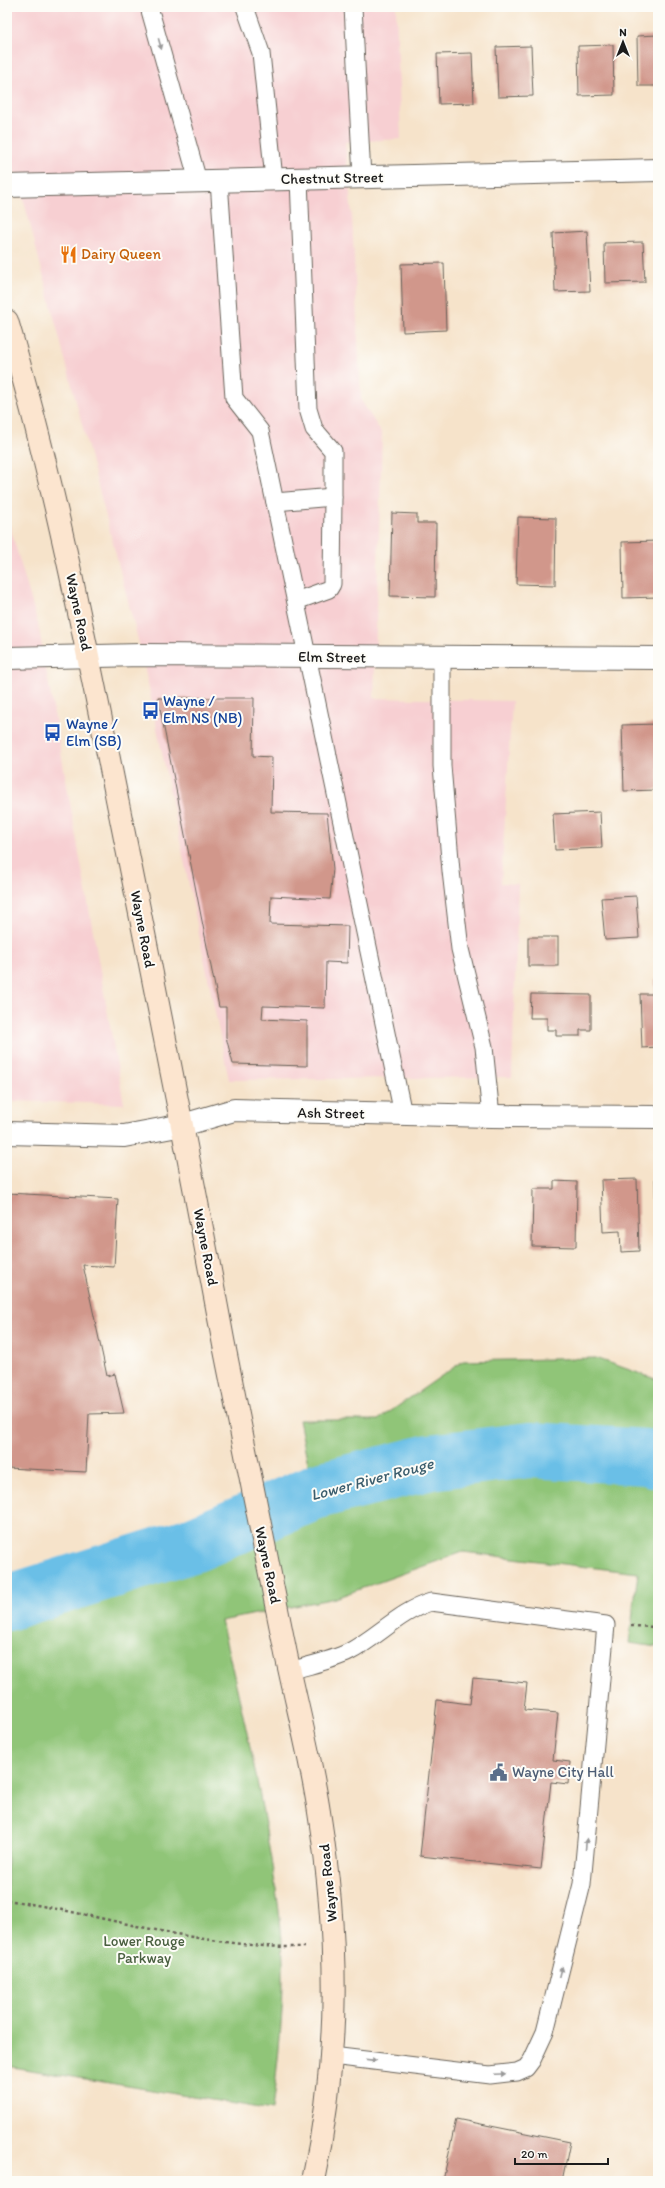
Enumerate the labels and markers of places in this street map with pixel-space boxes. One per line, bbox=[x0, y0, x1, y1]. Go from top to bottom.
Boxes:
restaurant icon: Dairy Queen bbox=[58, 244, 78, 264]
place label: Dairy Queen bbox=[81, 245, 161, 263]
place label: Wayne / Elm NS (NB) bbox=[163, 692, 243, 727]
bus stop icon: Wayne / Elm NS (NB) bbox=[140, 700, 160, 720]
place label: Wayne / Elm (SB) bbox=[66, 715, 122, 750]
bus stop icon: Wayne / Elm (SB) bbox=[43, 723, 63, 743]
public building icon: Wayne City Hall bbox=[489, 1762, 509, 1782]
place label: Wayne City Hall bbox=[512, 1763, 614, 1781]

